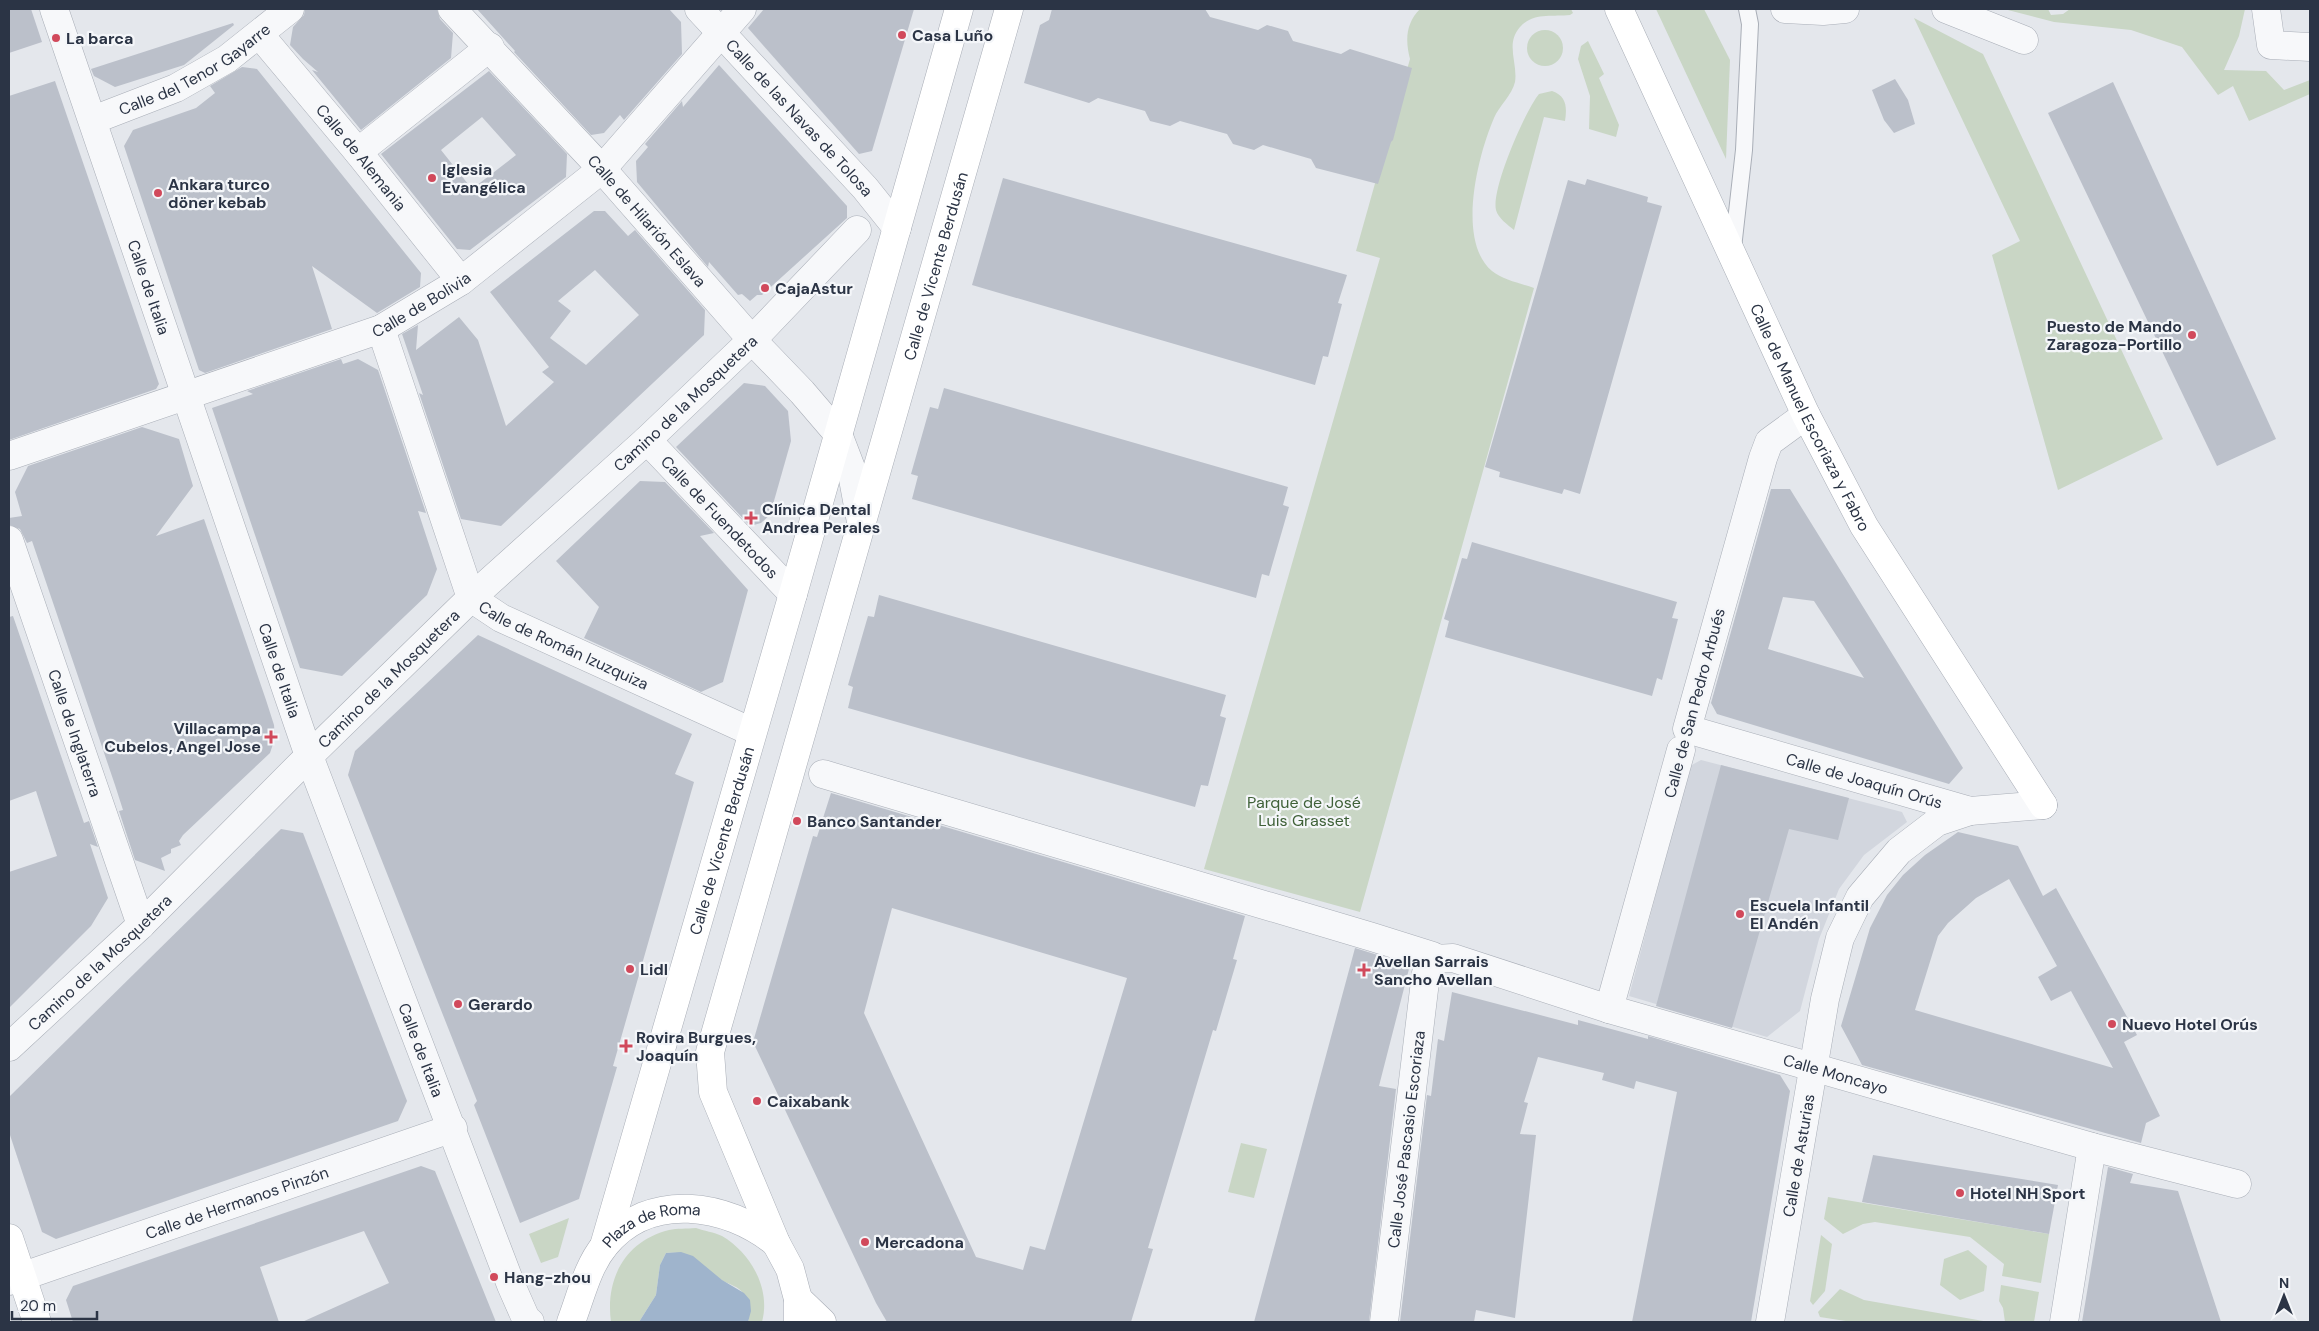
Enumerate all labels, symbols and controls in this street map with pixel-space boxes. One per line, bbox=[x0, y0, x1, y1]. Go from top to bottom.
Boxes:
street label: Calle del Tenor Gayarre bbox=[116, 19, 275, 120]
place label: Casa Luño bbox=[912, 25, 993, 46]
place label: La barca bbox=[66, 28, 133, 49]
marker: Casa Luño bbox=[896, 29, 908, 41]
marker: La barca bbox=[50, 32, 62, 44]
street label: Calle de las Navas de Tolosa bbox=[721, 35, 878, 201]
street label: Calle de Alemania bbox=[311, 100, 411, 215]
street label: Calle de Hilarión Eslava bbox=[583, 150, 711, 292]
place label: Iglesia Evangélica bbox=[442, 159, 526, 198]
street label: Calle de Vicente Berdusán bbox=[899, 169, 973, 363]
marker: Iglesia Evangélica bbox=[426, 172, 438, 184]
place label: Ankara turco döner kebab bbox=[168, 174, 270, 213]
marker: Ankara turco döner kebab bbox=[152, 187, 164, 199]
street label: Calle de Italia bbox=[123, 237, 174, 338]
street label: Calle de Bolivia bbox=[369, 267, 475, 342]
place label: CajaAstur bbox=[775, 278, 853, 299]
marker: CajaAstur bbox=[759, 282, 771, 294]
street label: Calle de Manuel Escoriaza y Fabro bbox=[1745, 300, 1875, 535]
place label: Puesto de Mando Zaragoza-Portillo bbox=[2047, 316, 2182, 355]
marker: Puesto de Mando Zaragoza-Portillo bbox=[2186, 329, 2198, 341]
street label: Camino de la Mosquetera bbox=[609, 331, 762, 476]
street label: Calle de Fuendetodos bbox=[656, 451, 783, 583]
place label: Clínica Dental Andrea Perales bbox=[762, 499, 880, 538]
marker: Clínica Dental Andrea Perales bbox=[744, 511, 758, 525]
street label: Calle de Román Izuzquiza bbox=[474, 596, 652, 695]
street label: Camino de la Mosquetera bbox=[313, 605, 464, 753]
street label: Calle de San Pedro Arbués bbox=[1659, 606, 1730, 800]
street label: Calle de Italia bbox=[253, 620, 305, 721]
street label: Calle de Inglaterra bbox=[43, 666, 106, 800]
place label: Villacampa Cubelos, Angel Jose bbox=[104, 718, 261, 757]
marker: Villacampa Cubelos, Angel Jose bbox=[265, 731, 277, 743]
street label: Calle de Vicente Berdusán bbox=[685, 744, 759, 937]
street label: Calle de Joaquín Orús bbox=[1783, 748, 1945, 814]
park label: Parque de José Luis Grasset bbox=[1247, 792, 1361, 831]
place label: Banco Santander bbox=[807, 811, 942, 832]
marker: Banco Santander bbox=[791, 815, 803, 827]
street label: Camino de la Mosquetera bbox=[23, 890, 177, 1035]
place label: Escuela Infantil El Andén bbox=[1750, 895, 1869, 934]
marker: Escuela Infantil El Andén bbox=[1734, 908, 1746, 920]
place label: Avellan Sarrais Sancho Avellan bbox=[1374, 951, 1493, 990]
place label: Lidl bbox=[640, 959, 668, 980]
marker: Lidl bbox=[624, 963, 636, 975]
marker: Avellan Sarrais Sancho Avellan bbox=[1358, 964, 1370, 976]
place label: Gerardo bbox=[468, 994, 533, 1015]
marker: Gerardo bbox=[452, 998, 464, 1010]
street label: Calle de Italia bbox=[393, 1000, 448, 1100]
place label: Nuevo Hotel Orús bbox=[2122, 1014, 2258, 1035]
marker: Nuevo Hotel Orús bbox=[2106, 1018, 2118, 1030]
place label: Rovira Burgues, Joaquín bbox=[636, 1027, 756, 1066]
street label: Calle José Pascasio Escoriaza bbox=[1383, 1029, 1430, 1249]
marker: Rovira Burgues, Joaquín bbox=[620, 1040, 632, 1052]
street label: Calle Moncayo bbox=[1781, 1049, 1891, 1099]
place label: Caixabank bbox=[767, 1091, 851, 1112]
street label: Calle de Asturias bbox=[1778, 1092, 1820, 1219]
marker: Caixabank bbox=[751, 1095, 763, 1107]
street label: Calle de Hermanos Pinzón bbox=[143, 1162, 331, 1244]
place label: Hotel NH Sport bbox=[1970, 1183, 2086, 1204]
marker: Hotel NH Sport bbox=[1954, 1187, 1966, 1199]
street label: Plaza de Roma bbox=[597, 1199, 702, 1252]
place label: Mercadona bbox=[875, 1232, 964, 1253]
marker: Mercadona bbox=[859, 1236, 871, 1248]
place label: Hang-zhou bbox=[504, 1267, 591, 1288]
marker: Hang-zhou bbox=[488, 1271, 500, 1283]
north arrow bbox=[2259, 1271, 2309, 1321]
text: N bbox=[2279, 1274, 2289, 1292]
scale bar bbox=[12, 1288, 98, 1320]
text: 20 m bbox=[20, 1296, 56, 1316]

